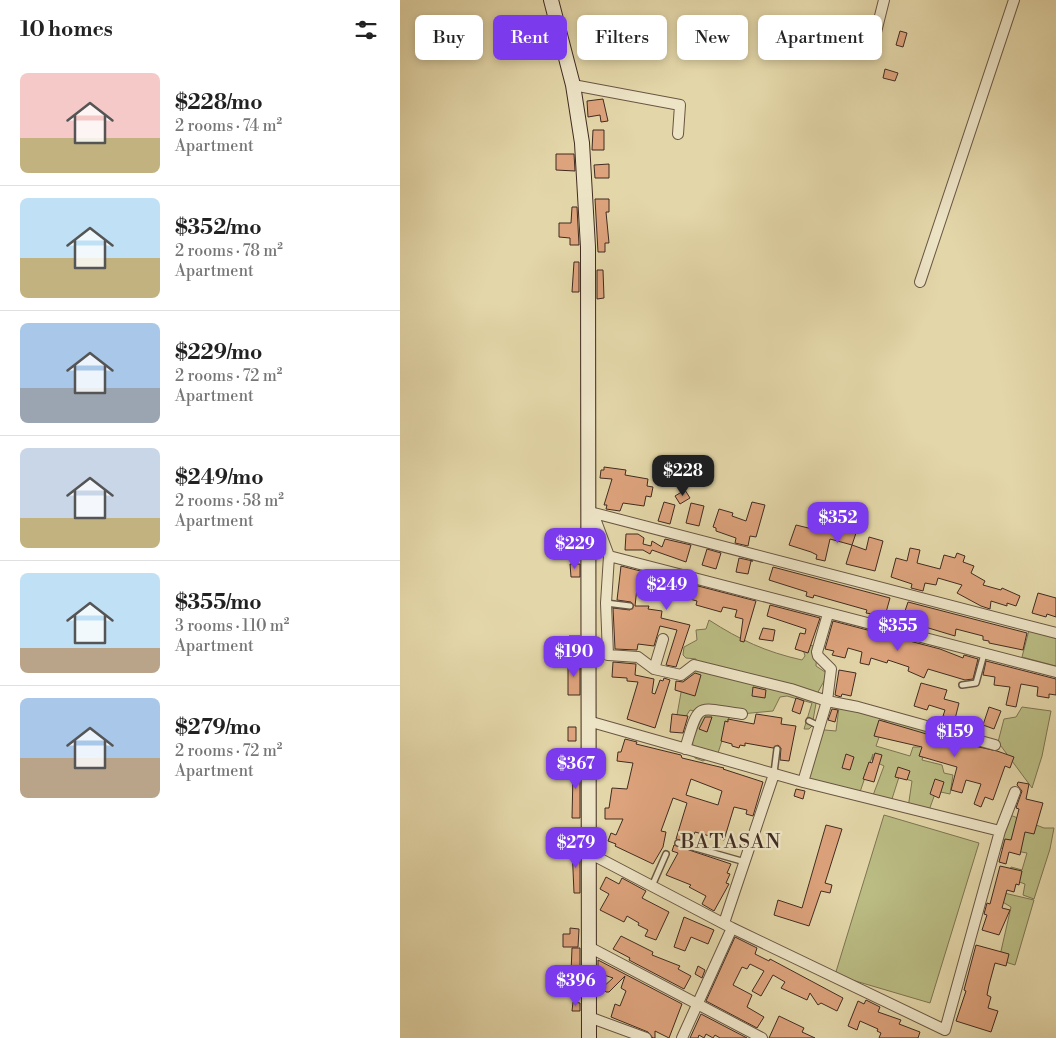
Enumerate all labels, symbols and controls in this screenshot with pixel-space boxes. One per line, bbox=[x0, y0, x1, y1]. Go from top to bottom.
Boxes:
chip: Buy bbox=[415, 15, 483, 60]
chip: Rent bbox=[493, 15, 567, 60]
chip: Filters bbox=[577, 15, 667, 60]
chip: New bbox=[677, 15, 748, 60]
chip: Apartment bbox=[758, 15, 882, 60]
icon: filters bbox=[352, 16, 380, 44]
text: 10 homes bbox=[20, 17, 113, 43]
text: $228/mo bbox=[175, 90, 263, 116]
icon: home bbox=[60, 93, 120, 153]
text: 2 rooms · 74 m² bbox=[175, 116, 282, 136]
text: Apartment bbox=[175, 136, 254, 156]
text: $352/mo bbox=[175, 215, 262, 241]
icon: home bbox=[60, 218, 120, 278]
text: 2 rooms · 78 m² bbox=[175, 241, 283, 261]
text: Apartment bbox=[175, 261, 254, 281]
text: $229/mo bbox=[175, 340, 262, 366]
icon: home bbox=[60, 343, 120, 403]
text: 2 rooms · 72 m² bbox=[175, 366, 282, 386]
text: Apartment bbox=[175, 386, 254, 406]
pin: $228 bbox=[653, 454, 713, 497]
text: $228 bbox=[663, 461, 703, 481]
text: $249/mo bbox=[175, 465, 264, 491]
icon: home bbox=[60, 468, 120, 528]
text: 2 rooms · 58 m² bbox=[175, 491, 284, 511]
pin: $352 bbox=[808, 502, 868, 544]
text: $352 bbox=[818, 508, 858, 528]
text: Apartment bbox=[175, 511, 254, 531]
pin: $229 bbox=[545, 528, 605, 570]
text: $229 bbox=[555, 534, 595, 554]
pin: $249 bbox=[637, 568, 697, 611]
text: $249 bbox=[647, 575, 687, 595]
text: $355/mo bbox=[175, 590, 262, 616]
icon: home bbox=[60, 593, 120, 653]
pin: $355 bbox=[868, 610, 928, 652]
text: 3 rooms · 110 m² bbox=[175, 616, 289, 636]
text: $355 bbox=[879, 616, 917, 636]
text: Apartment bbox=[175, 636, 254, 656]
pin: $190 bbox=[544, 636, 604, 678]
text: $190 bbox=[555, 642, 593, 662]
text: $279/mo bbox=[175, 715, 261, 741]
pin: $159 bbox=[925, 716, 985, 758]
icon: home bbox=[60, 718, 120, 778]
text: $159 bbox=[936, 722, 974, 742]
text: 2 rooms · 72 m² bbox=[175, 741, 282, 761]
pin: $367 bbox=[546, 748, 606, 790]
text: $367 bbox=[557, 754, 595, 774]
text: Apartment bbox=[175, 761, 254, 781]
pin: $279 bbox=[546, 826, 606, 869]
district label: BATASAN bbox=[680, 830, 781, 855]
text: $279 bbox=[557, 833, 595, 853]
pin: $396 bbox=[546, 964, 606, 1007]
text: $396 bbox=[556, 971, 596, 991]

